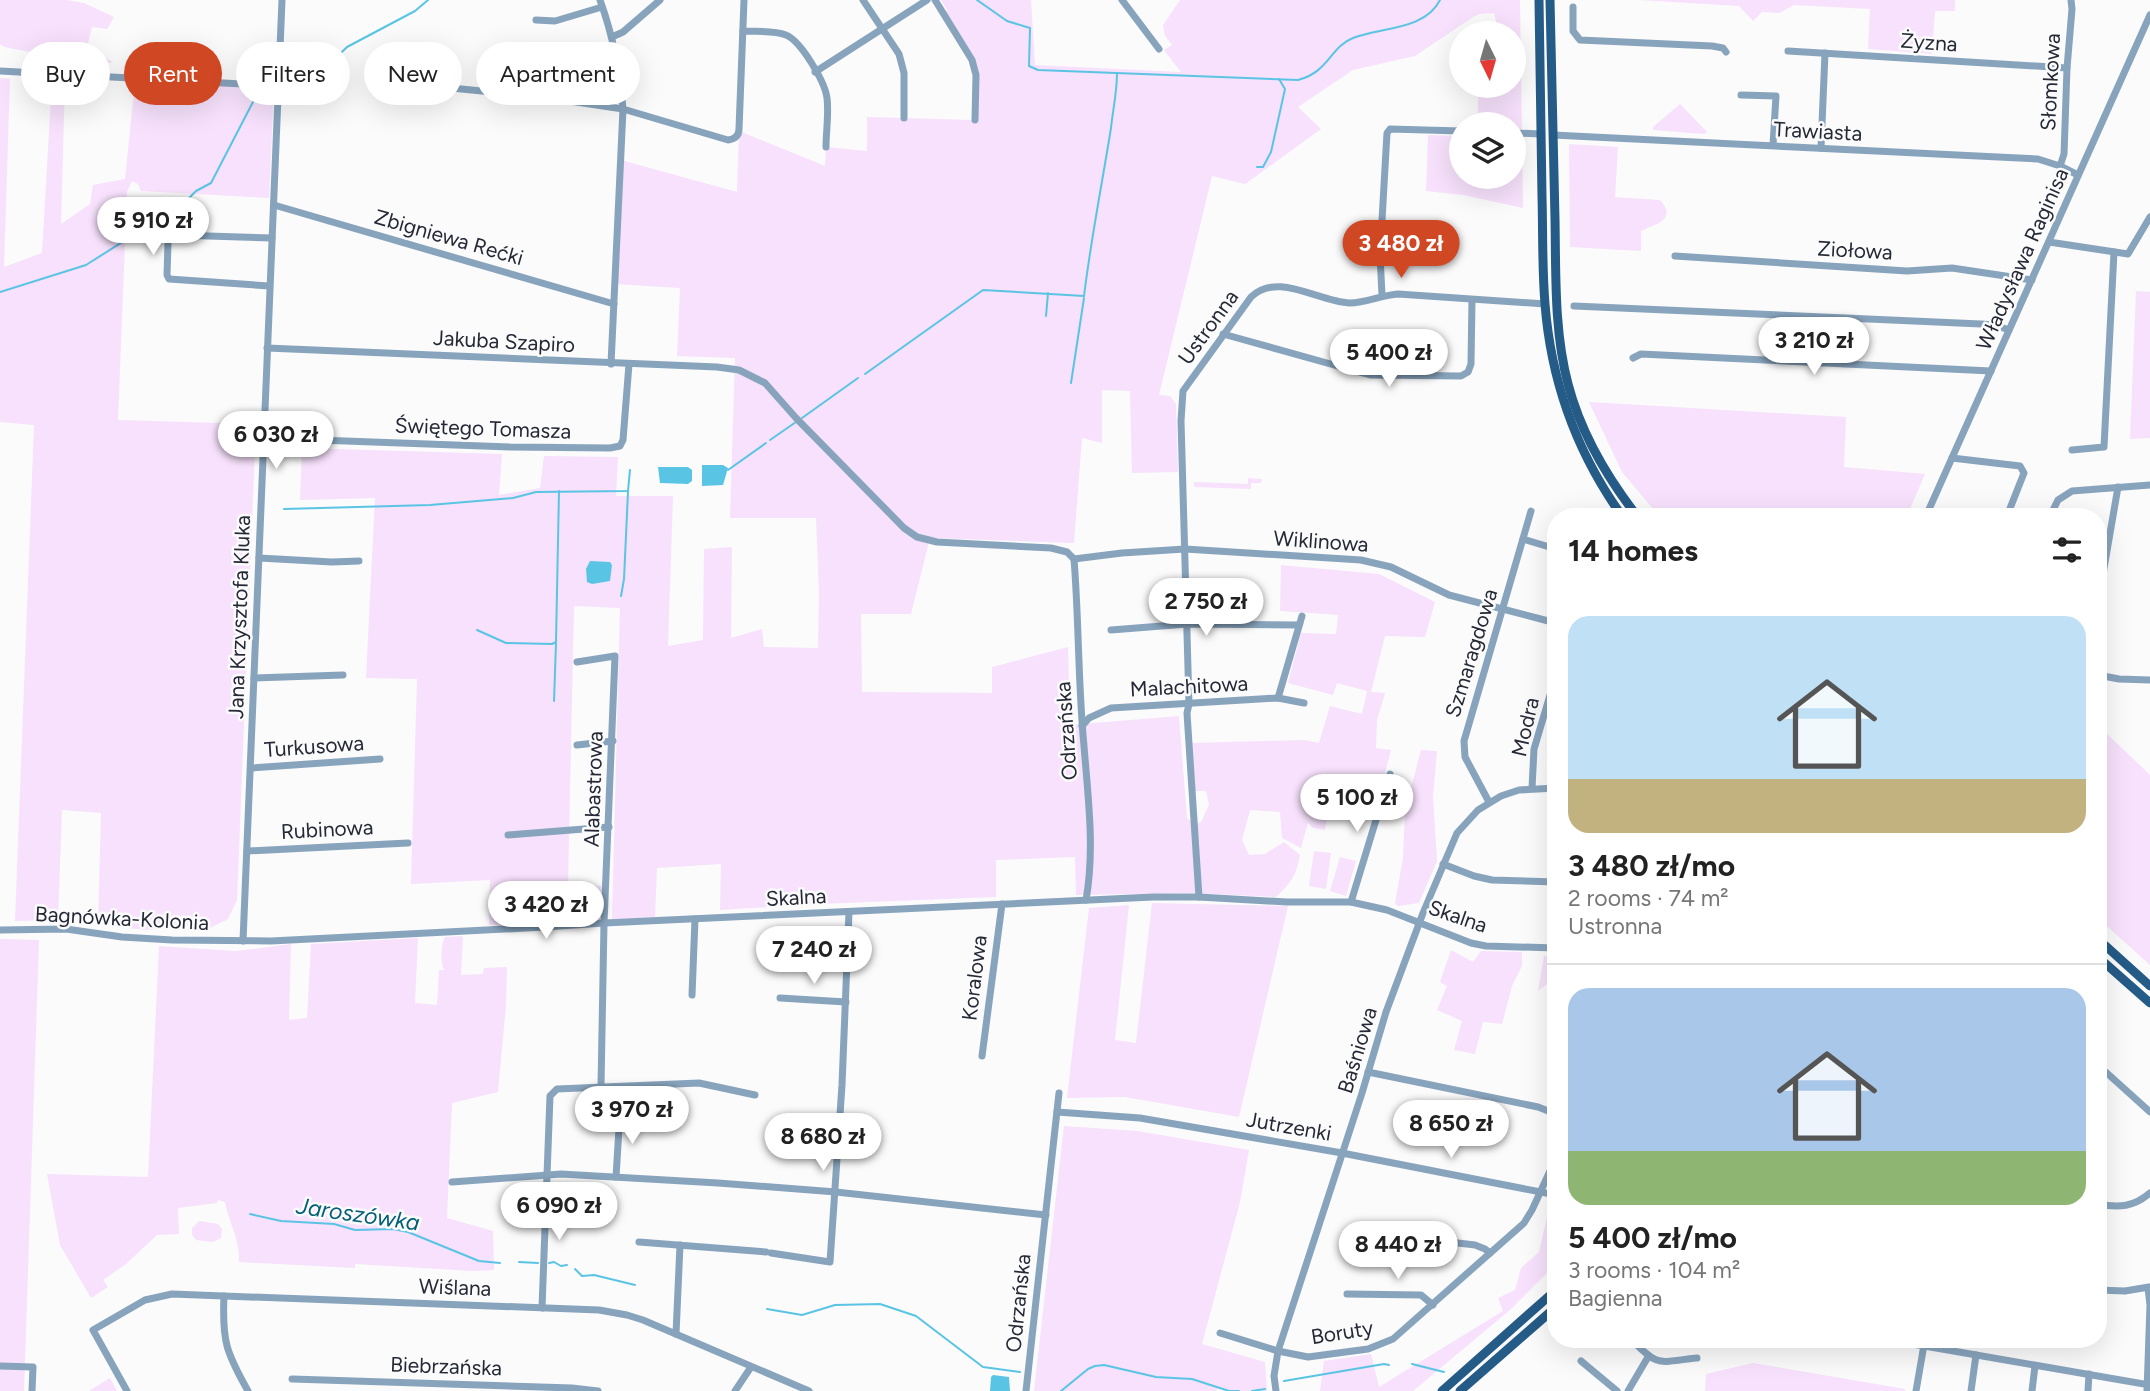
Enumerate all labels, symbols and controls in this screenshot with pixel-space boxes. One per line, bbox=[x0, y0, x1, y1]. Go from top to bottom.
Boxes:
north arrow bbox=[1449, 21, 1526, 98]
map controls bbox=[1449, 21, 1526, 189]
street label: Żyzna bbox=[1900, 28, 1958, 56]
street label: Słomkowa bbox=[2035, 33, 2065, 131]
chip: Buy bbox=[21, 42, 110, 105]
chip: Rent bbox=[124, 42, 222, 105]
chip: Filters bbox=[236, 42, 350, 105]
chip: New bbox=[364, 42, 462, 105]
chip: Apartment bbox=[476, 42, 640, 105]
button: layers bbox=[1449, 112, 1526, 189]
street label: Trawiasta bbox=[1773, 116, 1863, 146]
street label: Władysława Raginisa bbox=[1971, 164, 2073, 354]
pin: 5 910 zł bbox=[81, 198, 225, 257]
street label: Zbigniewa Rećki bbox=[372, 204, 526, 270]
text: 5 910 zł bbox=[113, 206, 193, 234]
pin: 3 480 zł bbox=[1329, 220, 1473, 280]
text: 3 480 zł bbox=[1359, 229, 1443, 257]
street label: Ziołowa bbox=[1817, 236, 1893, 264]
street label: Ustronna bbox=[1173, 285, 1243, 369]
pin: 3 210 zł bbox=[1742, 318, 1886, 377]
street label: Jakuba Szapiro bbox=[432, 325, 576, 357]
text: 3 210 zł bbox=[1774, 326, 1854, 354]
pin: 5 400 zł bbox=[1317, 330, 1461, 389]
text: 5 400 zł bbox=[1346, 338, 1432, 366]
pin: 6 030 zł bbox=[204, 412, 348, 471]
street label: Świętego Tomasza bbox=[394, 412, 572, 444]
text: 6 030 zł bbox=[234, 420, 318, 448]
street label: Jana Krzysztofa Kluka bbox=[223, 515, 255, 719]
street label: Wiklinowa bbox=[1273, 525, 1369, 557]
icon: filters bbox=[2048, 531, 2086, 569]
text: 14 homes bbox=[1568, 532, 1698, 569]
pin: 2 750 zł bbox=[1134, 578, 1278, 638]
street label: Szmaragdowa bbox=[1440, 586, 1502, 720]
text: 2 750 zł bbox=[1165, 587, 1247, 615]
icon: home bbox=[1764, 661, 1890, 787]
street label: Malachitowa bbox=[1129, 670, 1249, 702]
street label: Odrzańska bbox=[1050, 681, 1082, 781]
street label: Modra bbox=[1506, 695, 1544, 759]
street label: Turkusowa bbox=[263, 730, 365, 762]
street label: Alabastrowa bbox=[578, 730, 608, 848]
pin: 5 100 zł bbox=[1285, 774, 1429, 834]
text: 5 100 zł bbox=[1316, 783, 1398, 811]
street label: Rubinowa bbox=[280, 814, 374, 844]
text: 3 480 zł/mo bbox=[1568, 847, 1735, 884]
pin: 3 420 zł bbox=[474, 881, 618, 941]
street label: Skalna bbox=[765, 883, 827, 911]
text: 2 rooms · 74 m² bbox=[1568, 884, 1729, 912]
text: 3 420 zł bbox=[504, 890, 588, 918]
street label: Skalna bbox=[1425, 894, 1491, 938]
street label: Bagnówka-Kolonia bbox=[34, 901, 210, 935]
text: Ustronna bbox=[1568, 912, 1662, 940]
pin: 7 240 zł bbox=[742, 926, 886, 986]
street label: Koralowa bbox=[956, 934, 992, 1022]
text: 7 240 zł bbox=[772, 935, 856, 963]
street label: Baśniowa bbox=[1332, 1004, 1382, 1096]
icon: home bbox=[1764, 1033, 1890, 1159]
pin: 3 970 zł bbox=[560, 1086, 704, 1146]
text: 3 970 zł bbox=[591, 1095, 673, 1123]
pin: 8 650 zł bbox=[1379, 1100, 1523, 1160]
street label: Jutrzenki bbox=[1244, 1106, 1334, 1146]
text: 8 650 zł bbox=[1409, 1109, 1493, 1137]
pin: 8 680 zł bbox=[751, 1114, 895, 1173]
text: 8 680 zł bbox=[781, 1122, 865, 1150]
pin: 6 090 zł bbox=[487, 1182, 631, 1242]
water label: Jaroszówka bbox=[294, 1191, 421, 1237]
text: 6 090 zł bbox=[517, 1191, 602, 1219]
text: 5 400 zł/mo bbox=[1568, 1219, 1737, 1256]
pin: 8 440 zł bbox=[1326, 1222, 1470, 1281]
text: 8 440 zł bbox=[1355, 1230, 1441, 1258]
street label: Odrzańska bbox=[1000, 1253, 1036, 1353]
text: 3 rooms · 104 m² bbox=[1568, 1256, 1740, 1284]
street label: Wiślana bbox=[418, 1273, 492, 1301]
text: Bagienna bbox=[1568, 1284, 1663, 1312]
street label: Boruty bbox=[1309, 1315, 1375, 1349]
street label: Biebrzańska bbox=[390, 1352, 502, 1380]

